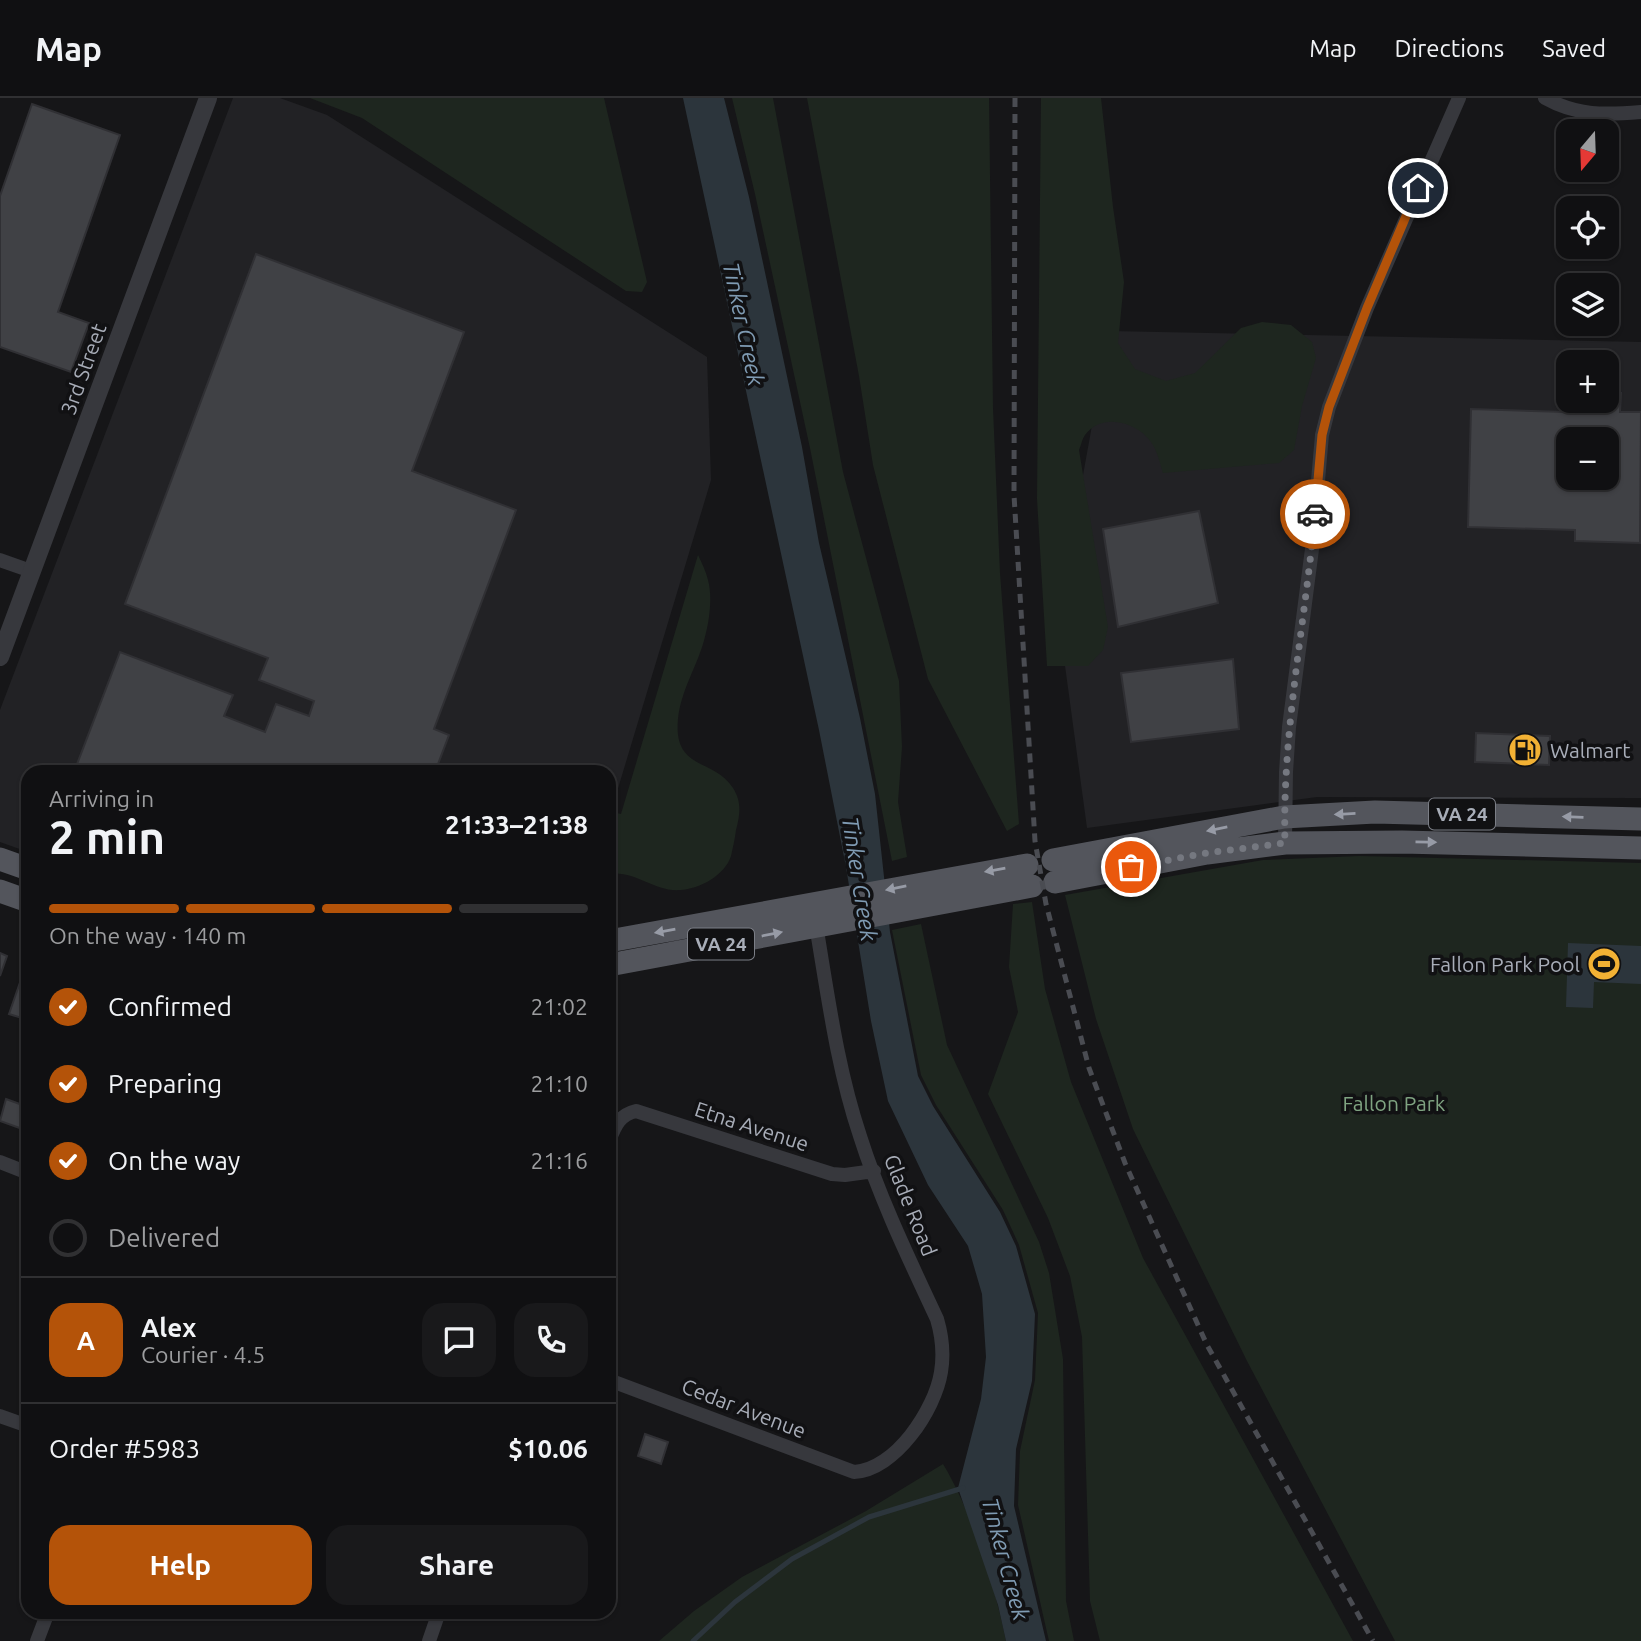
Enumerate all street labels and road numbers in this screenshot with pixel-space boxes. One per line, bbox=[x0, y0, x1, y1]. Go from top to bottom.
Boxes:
street label: 3rd Street bbox=[55, 320, 111, 418]
road number: VA 24 bbox=[1429, 799, 1495, 830]
road number: VA 24 bbox=[688, 929, 754, 960]
street label: Etna Avenue bbox=[692, 1096, 812, 1156]
street label: Glade Road bbox=[880, 1151, 942, 1259]
street label: Cedar Avenue bbox=[679, 1373, 809, 1443]

